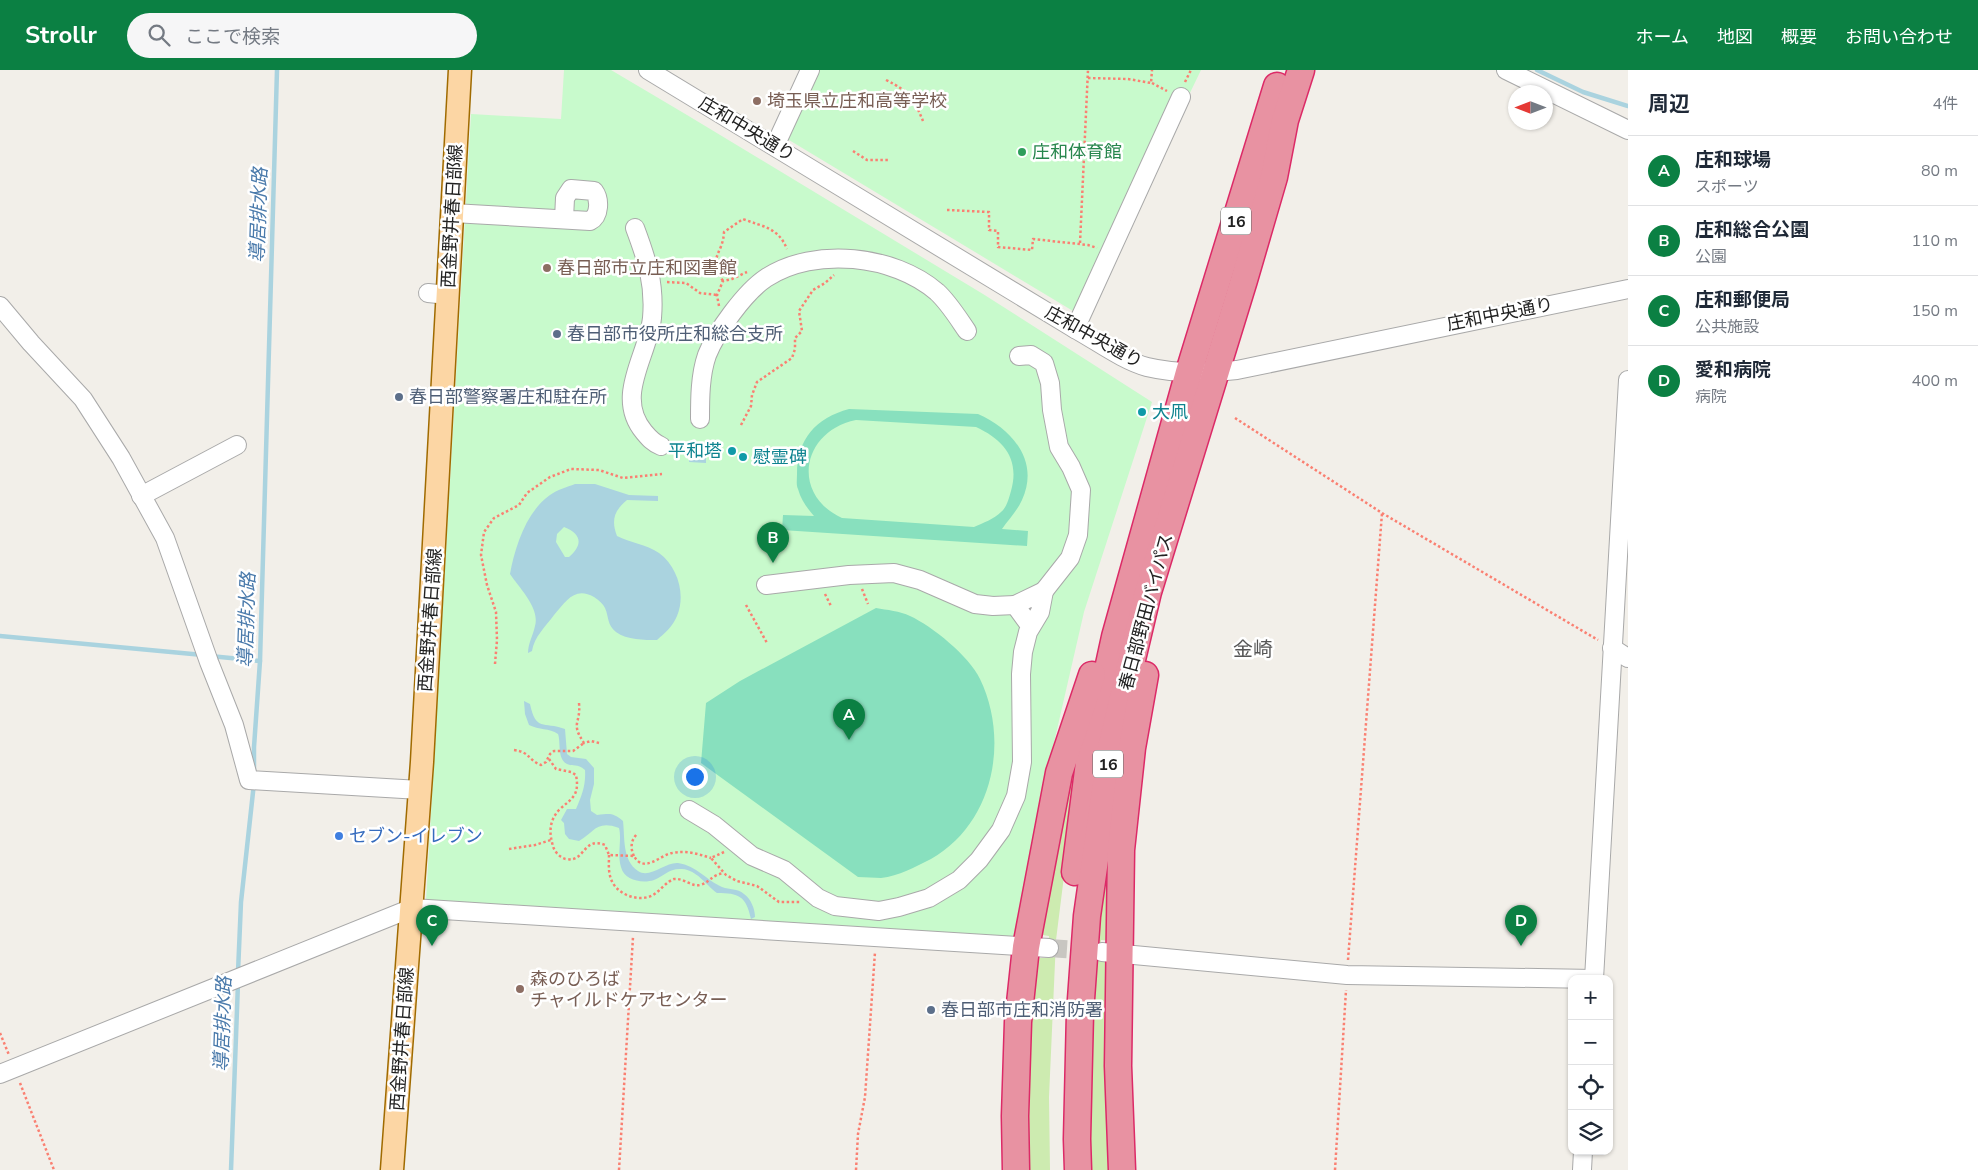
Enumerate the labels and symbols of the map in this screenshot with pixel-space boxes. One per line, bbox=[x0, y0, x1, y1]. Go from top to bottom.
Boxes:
north arrow bbox=[1508, 85, 1553, 130]
place label: 埼玉県立庄和高等学校 bbox=[767, 89, 947, 113]
street label: 庄和中央通り bbox=[695, 91, 799, 167]
marker: 埼玉県立庄和高等学校 bbox=[751, 95, 763, 107]
place label: 庄和体育館 bbox=[1032, 140, 1122, 164]
street label: 西金野井春日部線 bbox=[436, 143, 468, 289]
marker: 庄和体育館 bbox=[1016, 146, 1028, 158]
water label: 導居排水路 bbox=[244, 165, 274, 263]
road number: 16 bbox=[1221, 208, 1251, 234]
place label: 春日部市立庄和図書館 bbox=[557, 256, 737, 280]
marker: 春日部市立庄和図書館 bbox=[541, 262, 553, 274]
street label: 庄和中央通り bbox=[1445, 292, 1555, 336]
street label: 庄和中央通り bbox=[1041, 300, 1147, 374]
place label: 春日部市役所庄和総合支所 bbox=[567, 322, 783, 346]
marker: 春日部市役所庄和総合支所 bbox=[551, 328, 563, 340]
place label: 春日部警察署庄和駐在所 bbox=[409, 385, 607, 409]
marker: 春日部警察署庄和駐在所 bbox=[393, 391, 405, 403]
place label: 大凧 bbox=[1152, 400, 1188, 424]
marker: 大凧 bbox=[1136, 406, 1148, 418]
place label: 平和塔 bbox=[668, 439, 722, 463]
marker: 平和塔 bbox=[726, 445, 738, 457]
place label: 慰霊碑 bbox=[753, 445, 807, 469]
marker: 慰霊碑 bbox=[737, 451, 749, 463]
pin: B bbox=[757, 522, 789, 563]
street label: 春日部野田バイパス bbox=[1113, 531, 1179, 693]
street label: 西金野井春日部線 bbox=[413, 547, 447, 693]
water label: 導居排水路 bbox=[232, 570, 262, 668]
district label: 金崎 bbox=[1233, 636, 1273, 663]
pin: A bbox=[833, 699, 865, 740]
road number: 16 bbox=[1093, 751, 1123, 778]
your location bbox=[682, 764, 708, 790]
place label: セブン-イレブン bbox=[349, 824, 483, 848]
marker: セブン-イレブン bbox=[333, 830, 345, 842]
pin: C bbox=[416, 905, 448, 946]
pin: D bbox=[1505, 905, 1537, 946]
street label: 西金野井春日部線 bbox=[385, 966, 419, 1112]
place label: 森のひろば チャイルドケアセンター bbox=[530, 967, 727, 1012]
water label: 導居排水路 bbox=[208, 974, 238, 1072]
marker: 森のひろば チャイルドケアセンター bbox=[514, 983, 526, 995]
place label: 春日部市庄和消防署 bbox=[941, 998, 1103, 1022]
marker: 春日部市庄和消防署 bbox=[925, 1004, 937, 1016]

